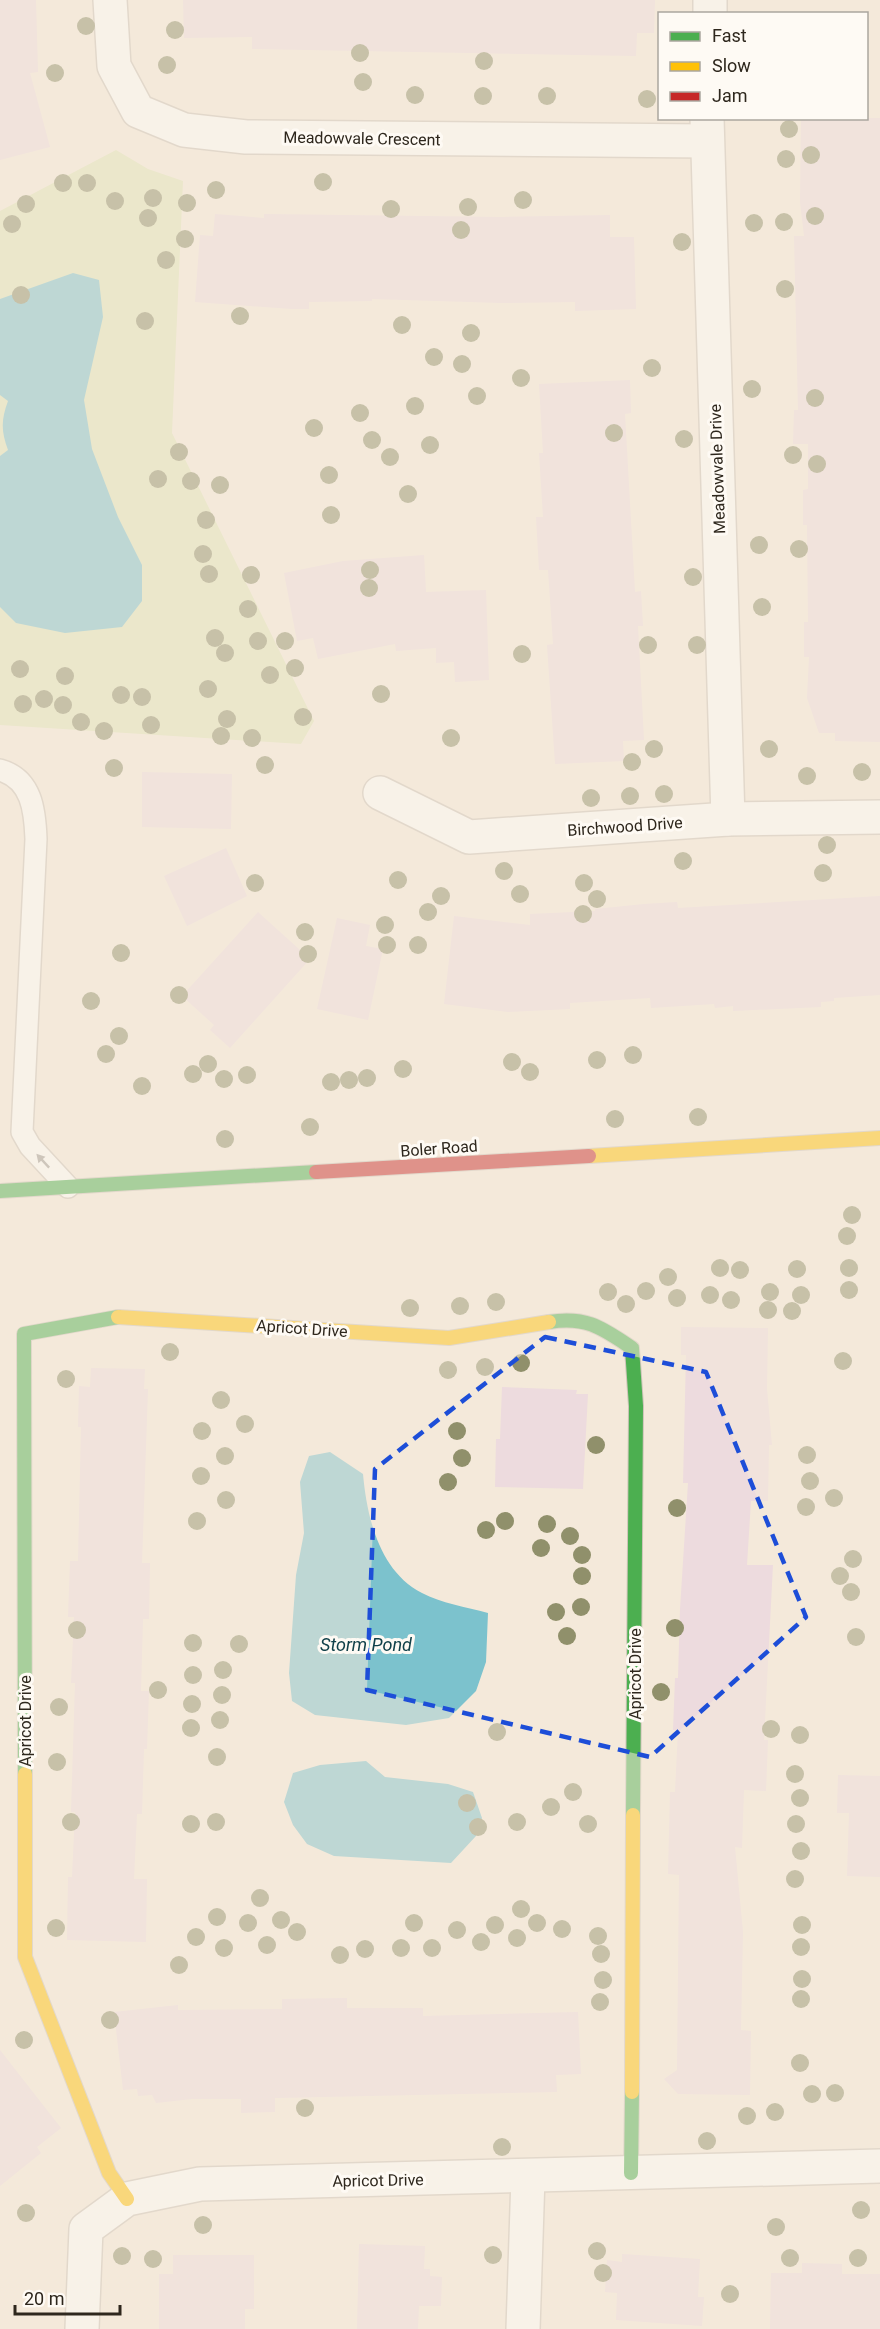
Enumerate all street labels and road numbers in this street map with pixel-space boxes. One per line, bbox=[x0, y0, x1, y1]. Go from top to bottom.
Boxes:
street label: Meadowvale Crescent bbox=[283, 128, 441, 149]
street label: Meadowvale Drive bbox=[706, 404, 729, 534]
street label: Birchwood Drive bbox=[567, 813, 683, 840]
street label: Boler Road bbox=[400, 1136, 478, 1161]
street label: Apricot Drive bbox=[256, 1316, 348, 1341]
street label: Apricot Drive bbox=[626, 1628, 645, 1720]
street label: Apricot Drive bbox=[16, 1675, 35, 1767]
street label: Apricot Drive bbox=[332, 2170, 424, 2191]

